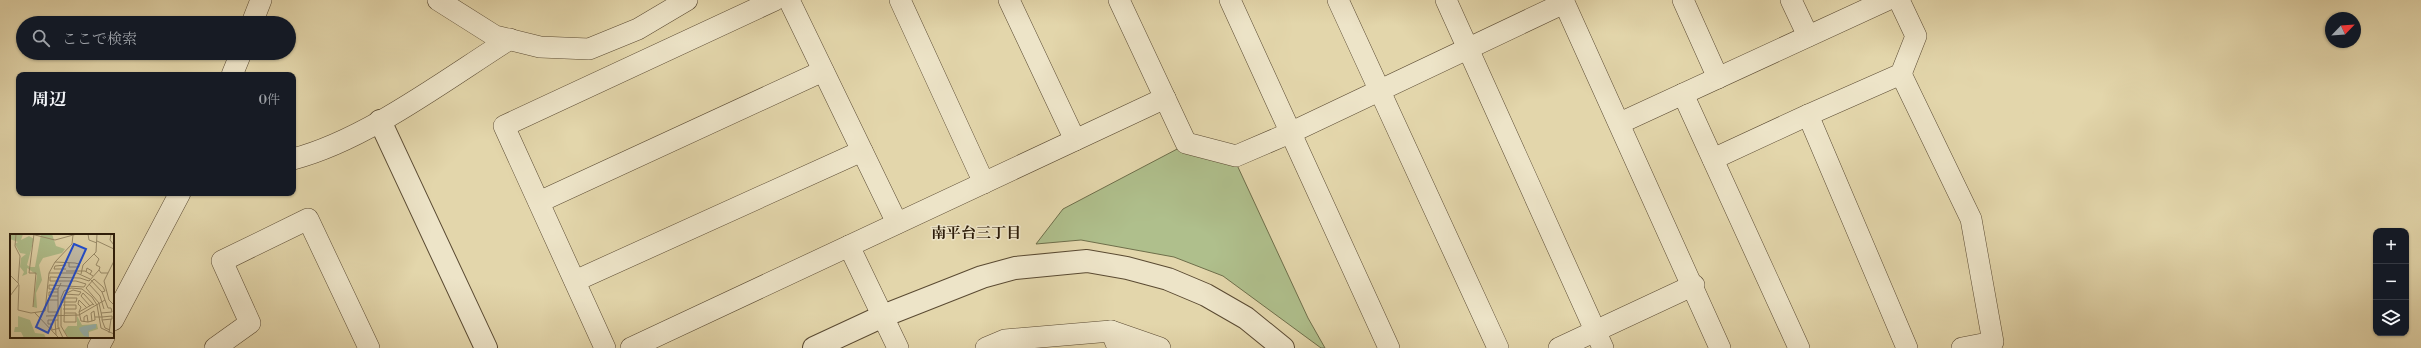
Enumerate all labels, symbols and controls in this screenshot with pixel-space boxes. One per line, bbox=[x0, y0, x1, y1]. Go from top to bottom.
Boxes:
north arrow bbox=[2325, 12, 2361, 48]
search box bbox=[16, 16, 296, 60]
icon: search bbox=[30, 27, 52, 49]
text: ここで検索 bbox=[62, 30, 137, 49]
text: 周辺 bbox=[32, 89, 66, 111]
text: 0件 bbox=[258, 92, 280, 108]
district label: 南平台三丁目 bbox=[931, 224, 1021, 243]
map controls bbox=[2373, 228, 2409, 336]
button: + bbox=[2373, 228, 2409, 264]
inset map bbox=[10, 234, 114, 338]
button: − bbox=[2373, 264, 2409, 300]
button: layers bbox=[2373, 300, 2409, 336]

